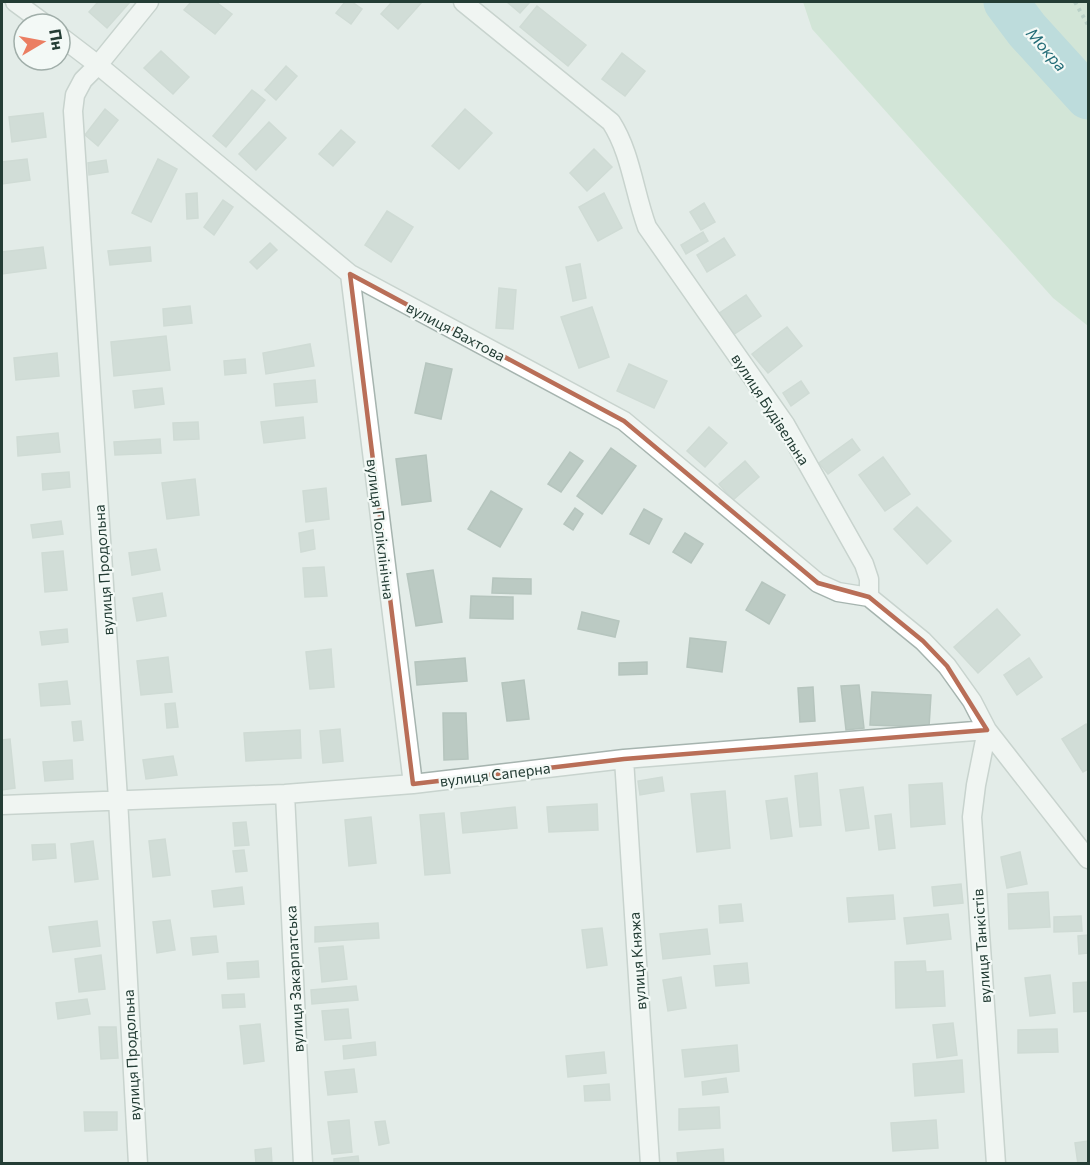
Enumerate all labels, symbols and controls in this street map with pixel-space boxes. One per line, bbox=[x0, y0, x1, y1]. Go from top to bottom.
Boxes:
north arrow bbox=[12, 12, 72, 72]
water label: Мокра bbox=[1023, 24, 1071, 74]
text: Пн bbox=[46, 27, 68, 51]
street label: вулиця Вахтова bbox=[404, 297, 508, 365]
street label: вулиця Будівельна bbox=[728, 350, 814, 468]
street label: вулиця Поліклінічна bbox=[363, 458, 399, 600]
street label: вулиця Продольна bbox=[89, 504, 117, 636]
street label: вулиця Саперна bbox=[439, 758, 551, 790]
street label: вулиця Танкістів bbox=[968, 888, 994, 1004]
street label: вулиця Закарпатська bbox=[281, 905, 307, 1053]
street label: вулиця Княжа bbox=[625, 911, 649, 1011]
street label: вулиця Продольна bbox=[119, 989, 143, 1121]

